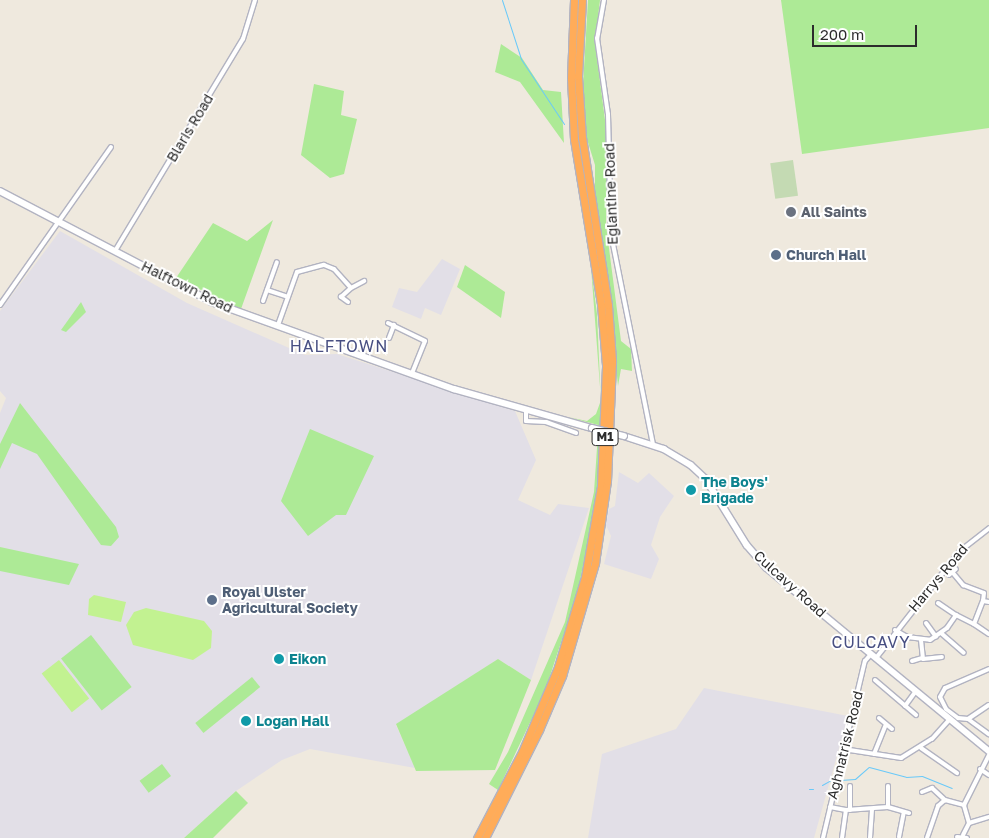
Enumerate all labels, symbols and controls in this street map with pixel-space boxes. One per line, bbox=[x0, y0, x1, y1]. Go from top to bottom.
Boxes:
scale bar bbox=[814, 15, 919, 47]
text: 200 m bbox=[820, 25, 864, 43]
street label: Blaris Road bbox=[163, 91, 217, 165]
street label: Eglantine Road bbox=[601, 143, 621, 245]
place label: All Saints bbox=[801, 204, 867, 220]
marker: All Saints bbox=[785, 206, 797, 218]
place label: Church Hall bbox=[786, 247, 866, 263]
marker: Church Hall bbox=[770, 249, 782, 261]
street label: Halftown Road bbox=[139, 258, 235, 316]
district label: HALFTOWN bbox=[289, 336, 389, 356]
road number: M1 bbox=[591, 428, 619, 447]
place label: The Boys' Brigade bbox=[701, 474, 768, 507]
marker: The Boys' Brigade bbox=[685, 484, 697, 496]
street label: Harrys Road bbox=[905, 541, 971, 615]
street label: Culcavy Road bbox=[750, 547, 830, 621]
place label: Royal Ulster Agricultural Society bbox=[222, 584, 358, 616]
marker: Royal Ulster Agricultural Society bbox=[206, 594, 218, 606]
district label: CULCAVY bbox=[831, 632, 911, 652]
place label: Eikon bbox=[289, 651, 326, 667]
marker: Eikon bbox=[273, 653, 285, 665]
street label: Aghnatrisk Road bbox=[823, 689, 867, 801]
place label: Logan Hall bbox=[256, 713, 329, 729]
marker: Logan Hall bbox=[240, 715, 252, 727]

